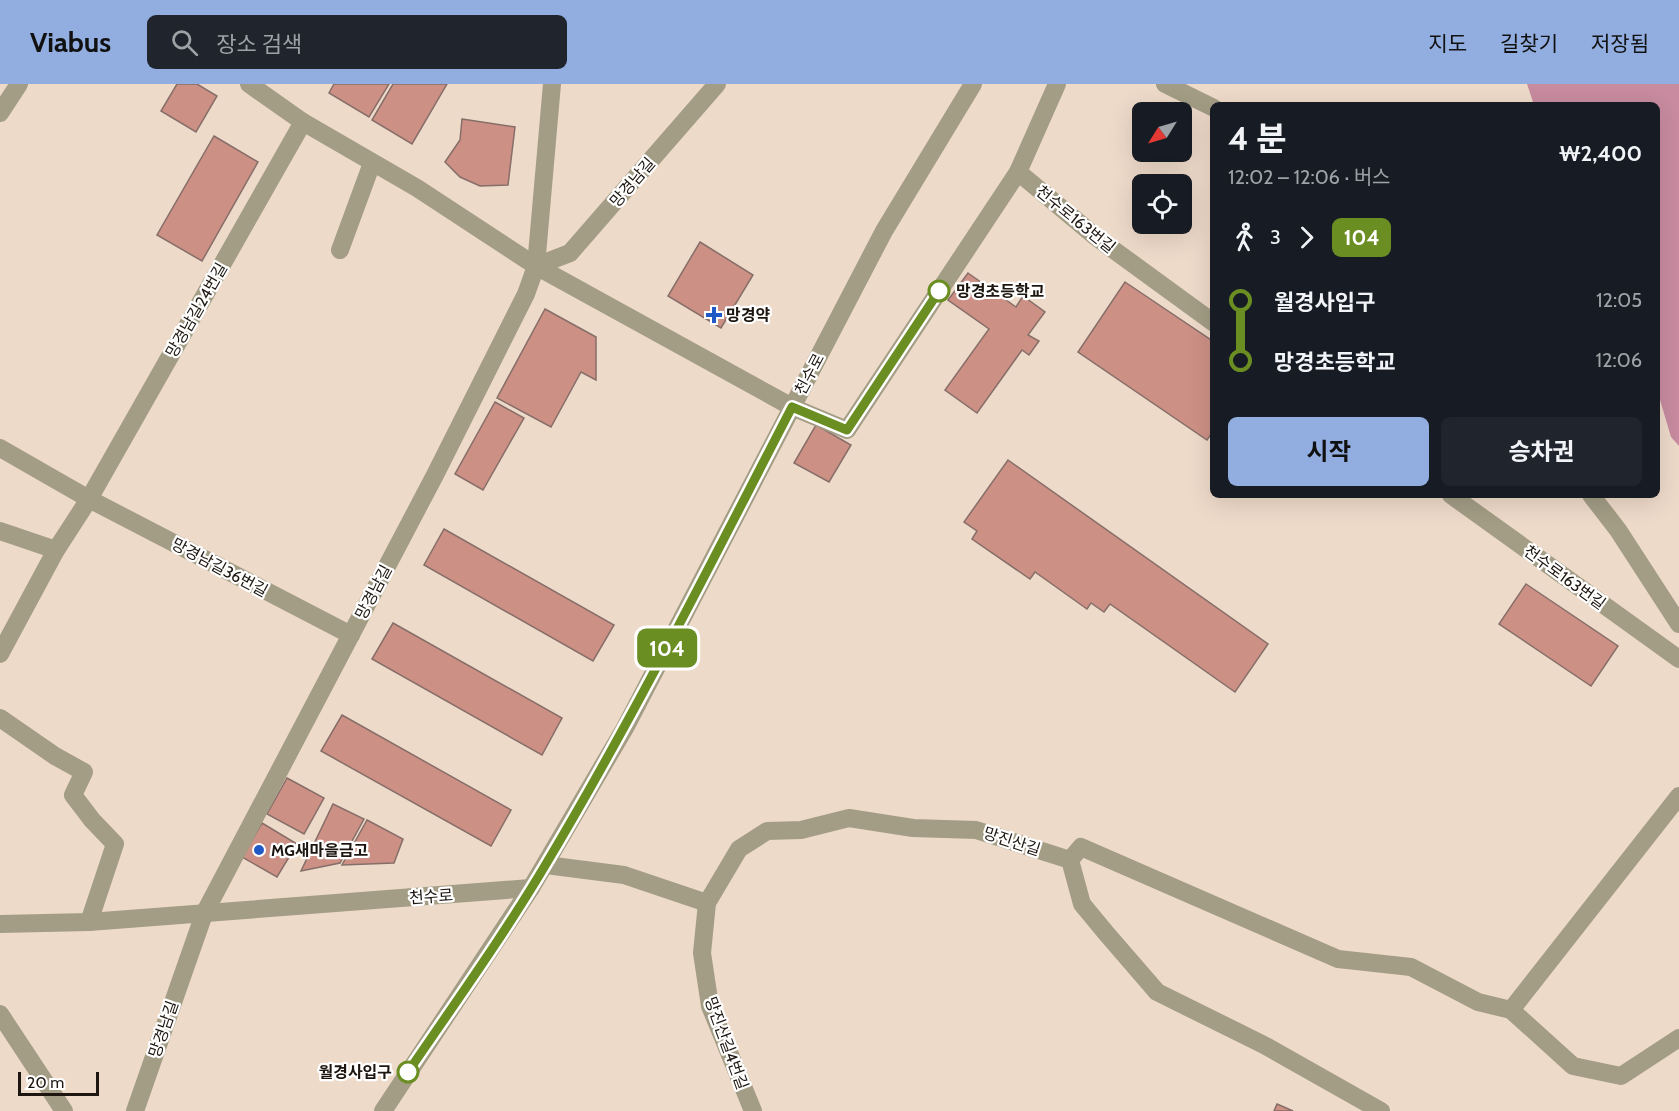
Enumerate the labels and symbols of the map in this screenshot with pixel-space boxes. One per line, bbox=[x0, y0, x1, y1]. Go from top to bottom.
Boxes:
north arrow bbox=[1132, 102, 1192, 162]
street label: 망경남길 bbox=[606, 154, 659, 211]
street label: 천수로163번길 bbox=[1032, 182, 1119, 257]
street label: 망경남길24번길 bbox=[162, 260, 231, 361]
marker: 망경초등학교 bbox=[928, 280, 950, 302]
place label: 망경초등학교 bbox=[956, 282, 1045, 301]
place label: 망경약 bbox=[726, 306, 770, 325]
marker: 망경약 bbox=[707, 308, 721, 322]
street label: 천수로 bbox=[791, 350, 828, 398]
street label: 망경남길36번길 bbox=[168, 534, 271, 601]
street label: 천수로163번길 bbox=[1520, 541, 1609, 613]
street label: 망경남길 bbox=[351, 562, 396, 623]
line badge: 104 bbox=[632, 628, 702, 668]
street label: 망진산길 bbox=[981, 823, 1043, 860]
place label: MG새마을금고 bbox=[271, 841, 368, 860]
marker: MG새마을금고 bbox=[252, 843, 266, 857]
street label: 천수로 bbox=[408, 885, 454, 908]
street label: 망진산길4번길 bbox=[701, 994, 752, 1092]
street label: 망경남길 bbox=[145, 998, 182, 1060]
marker: 월경사입구 bbox=[397, 1061, 419, 1083]
place label: 월경사입구 bbox=[318, 1063, 392, 1082]
scale bar bbox=[18, 1069, 99, 1096]

